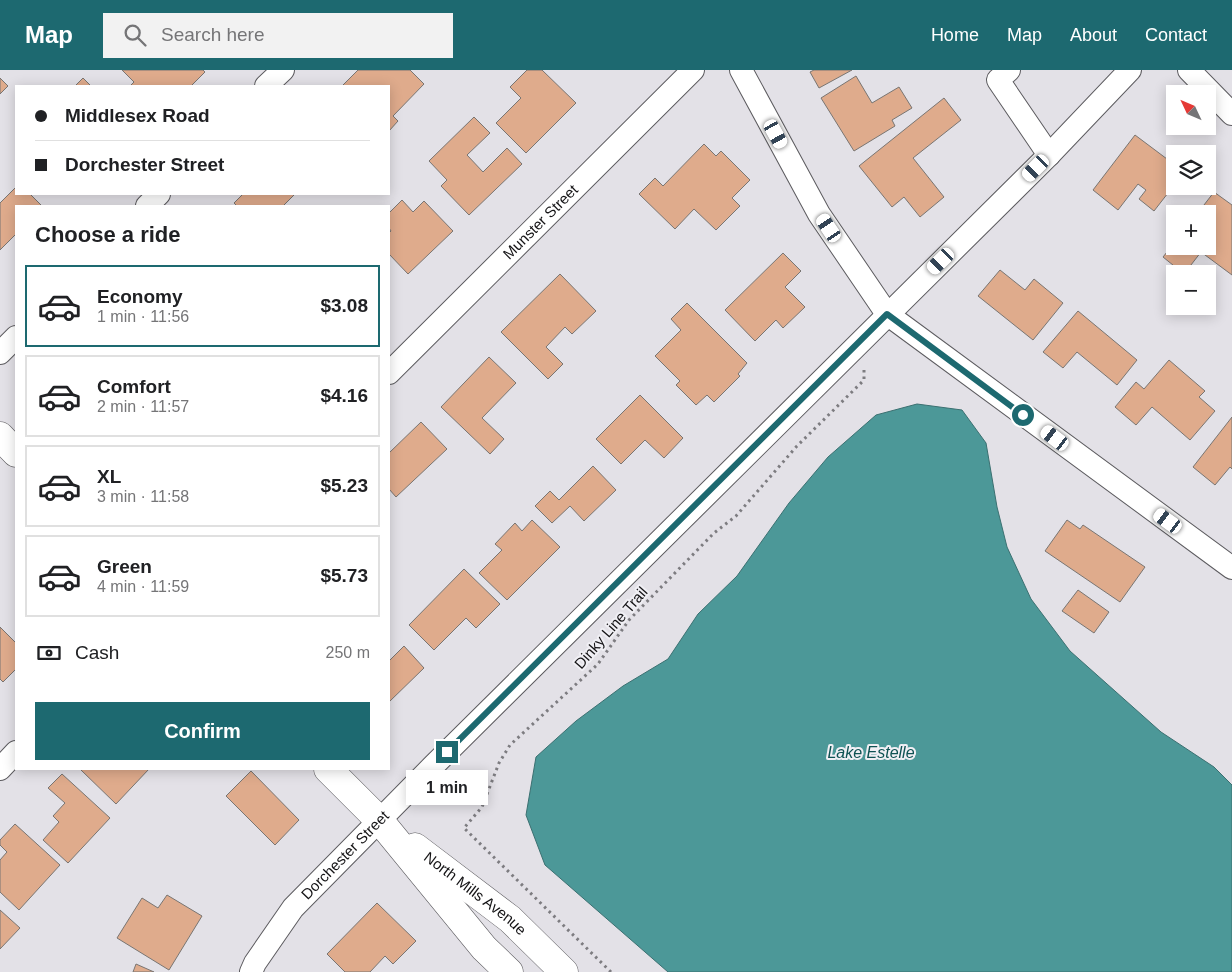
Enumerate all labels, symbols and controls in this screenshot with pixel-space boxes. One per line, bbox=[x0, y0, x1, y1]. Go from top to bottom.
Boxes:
search box bbox=[103, 13, 453, 58]
text: Map bbox=[25, 21, 73, 48]
icon: search bbox=[121, 21, 149, 49]
text: Search here bbox=[161, 24, 265, 45]
text: Home bbox=[931, 25, 979, 45]
text: Map bbox=[1007, 25, 1042, 45]
text: About bbox=[1070, 25, 1117, 45]
text: Contact bbox=[1145, 25, 1207, 45]
north arrow bbox=[1166, 85, 1216, 135]
map controls bbox=[1166, 85, 1216, 315]
text: Middlesex Road bbox=[65, 105, 210, 126]
car bbox=[762, 117, 789, 151]
button: layers bbox=[1166, 145, 1216, 195]
car bbox=[1020, 152, 1051, 184]
text: Dorchester Street bbox=[65, 154, 224, 175]
street label: Munster Street bbox=[499, 180, 582, 262]
button: + bbox=[1166, 205, 1216, 255]
car bbox=[814, 211, 843, 245]
text: Choose a ride bbox=[35, 222, 180, 247]
car bbox=[924, 245, 957, 277]
button: − bbox=[1166, 265, 1216, 315]
icon: car bbox=[37, 284, 82, 329]
text: Economy bbox=[97, 286, 183, 307]
text: $3.08 bbox=[320, 295, 368, 316]
text: 1 min · 11:56 bbox=[97, 308, 189, 325]
icon: car bbox=[37, 374, 82, 419]
text: Comfort bbox=[97, 376, 171, 397]
text: $4.16 bbox=[320, 385, 368, 406]
text: 2 min · 11:57 bbox=[97, 398, 189, 415]
route start bbox=[1012, 404, 1034, 426]
car bbox=[1038, 423, 1071, 453]
icon: car bbox=[37, 464, 82, 509]
text: XL bbox=[97, 466, 121, 487]
text: $5.23 bbox=[320, 475, 368, 496]
text: 3 min · 11:58 bbox=[97, 488, 189, 505]
car bbox=[1151, 506, 1184, 536]
icon: car bbox=[37, 554, 82, 599]
text: Green bbox=[97, 556, 152, 577]
text: $5.73 bbox=[320, 565, 368, 586]
text: 4 min · 11:59 bbox=[97, 578, 189, 595]
street label: Dinky Line Trail bbox=[571, 583, 651, 672]
icon: cash bbox=[35, 639, 63, 667]
text: Cash bbox=[75, 642, 119, 663]
text: 250 m bbox=[326, 644, 370, 661]
button: Confirm bbox=[35, 702, 370, 760]
route end bbox=[436, 741, 458, 763]
water label: Lake Estelle bbox=[827, 744, 915, 761]
callout: 1 min bbox=[406, 770, 488, 804]
text: 1 min bbox=[426, 779, 468, 796]
street label: Dorchester Street bbox=[297, 806, 393, 903]
street label: North Mills Avenue bbox=[421, 848, 530, 938]

